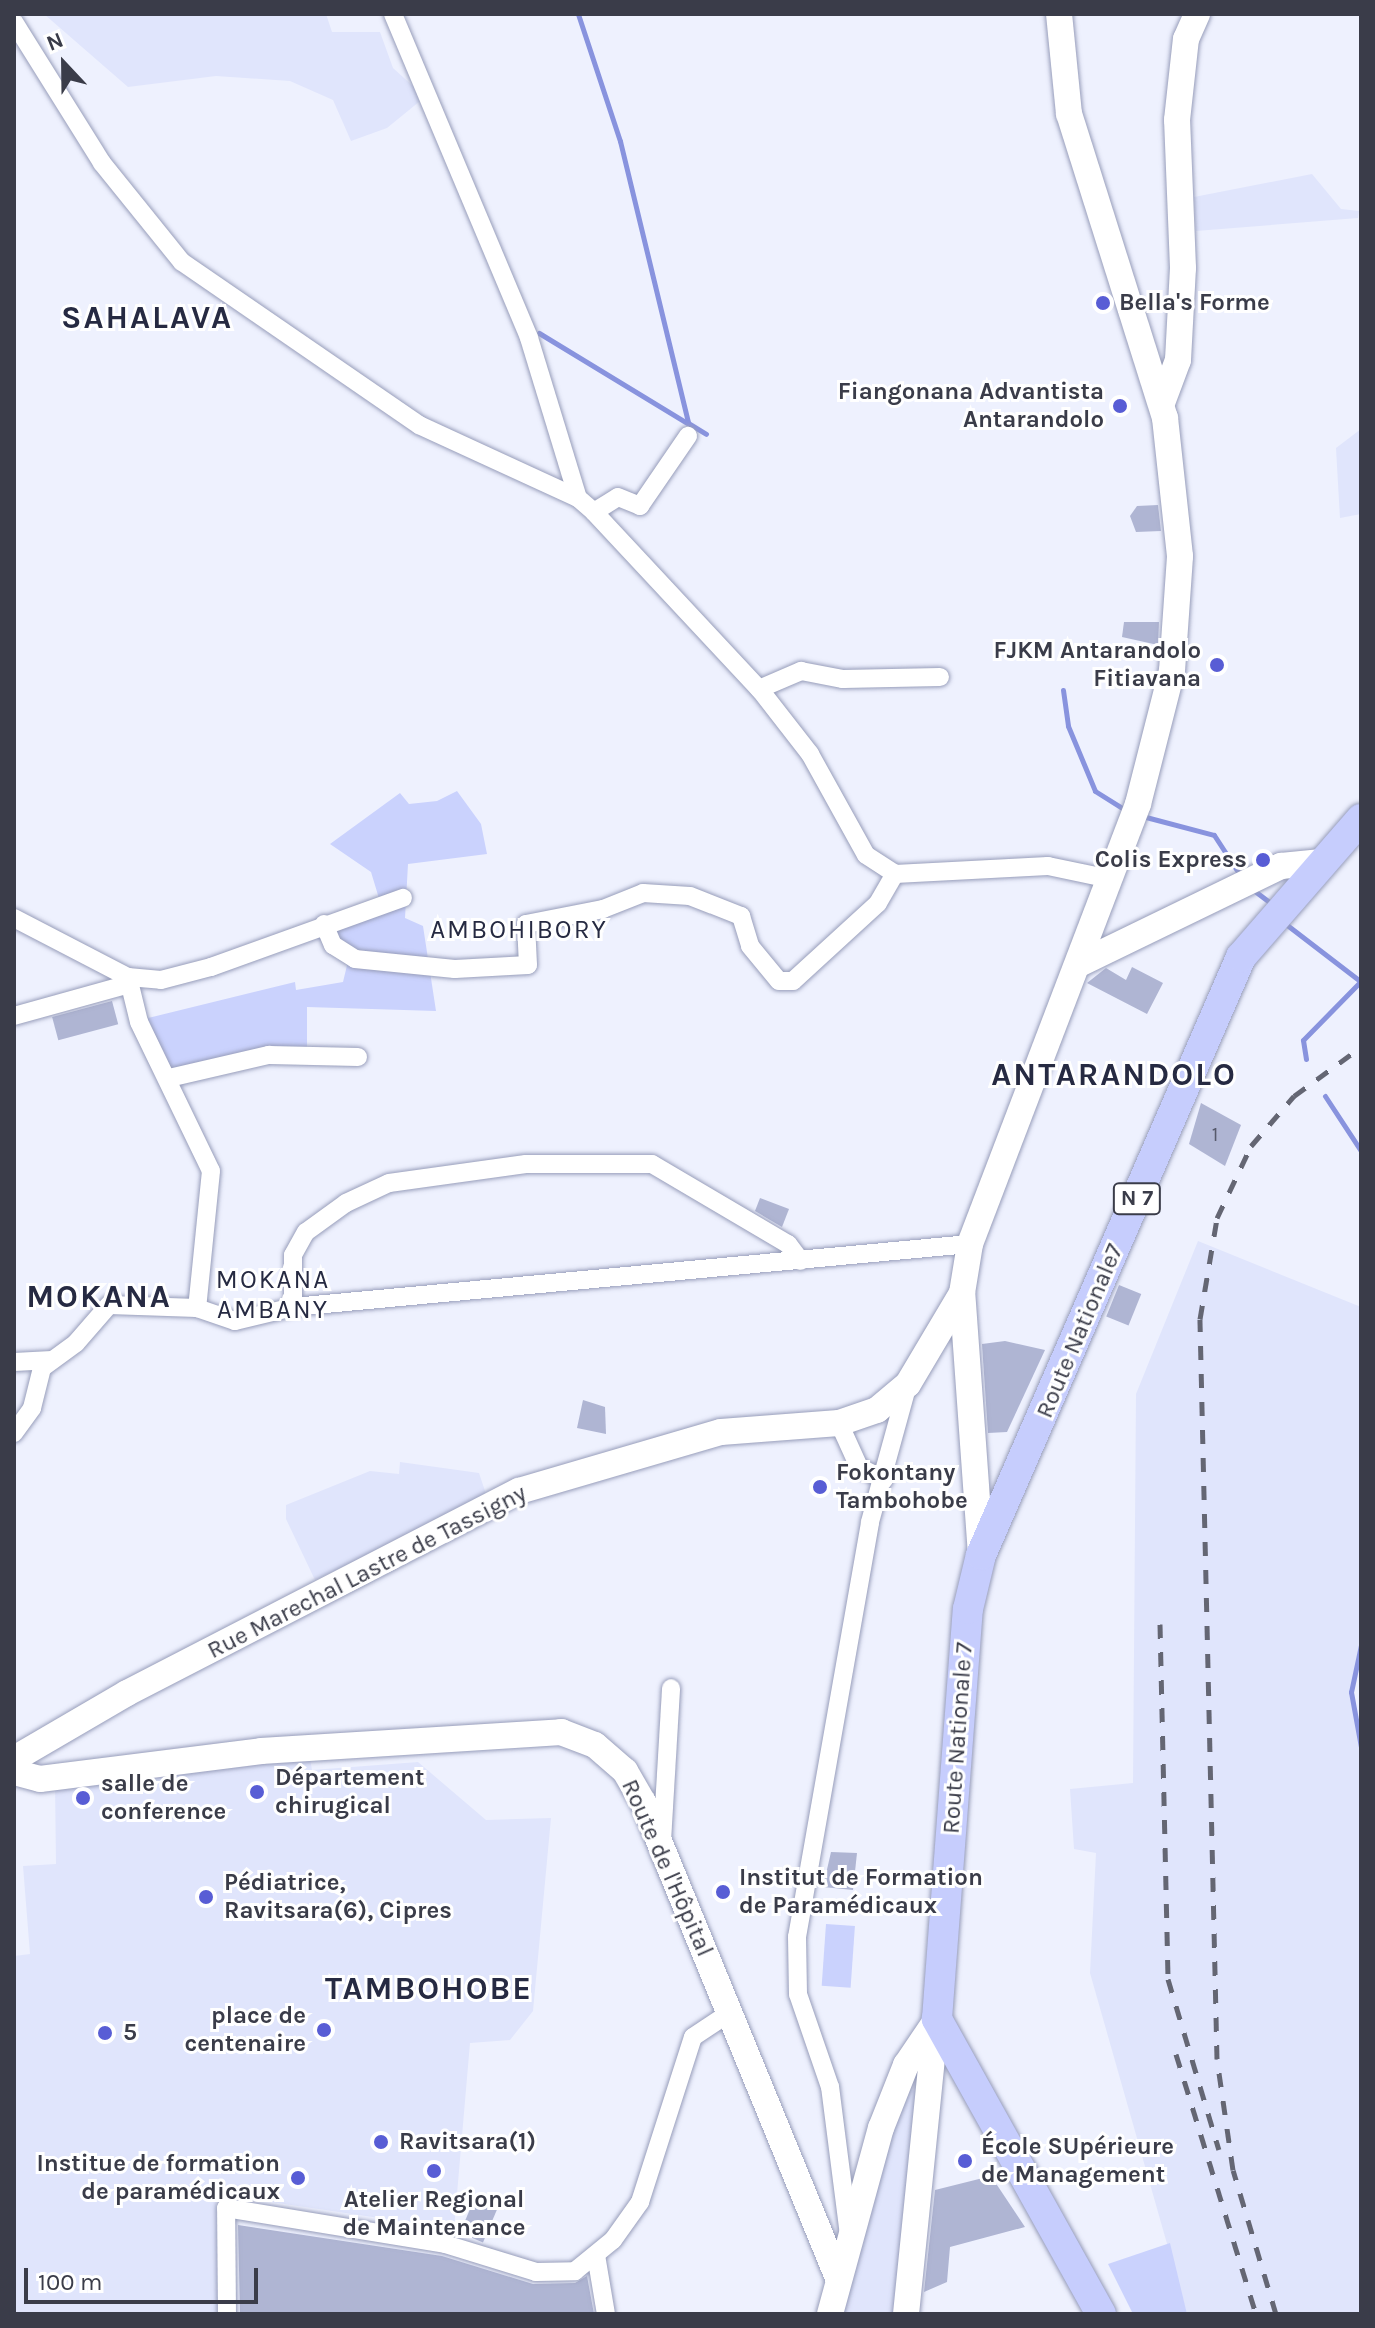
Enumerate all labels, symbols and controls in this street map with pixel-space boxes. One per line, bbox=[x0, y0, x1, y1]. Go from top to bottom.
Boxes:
north arrow bbox=[24, 24, 104, 104]
text: N bbox=[43, 27, 67, 57]
place label: Bella's Forme bbox=[1119, 289, 1270, 317]
marker: Bella's Forme bbox=[1094, 294, 1112, 312]
district label: SAHALAVA bbox=[61, 299, 233, 337]
place label: Fiangonana Advantista Antarandolo bbox=[838, 378, 1104, 434]
marker: Fiangonana Advantista Antarandolo bbox=[1111, 397, 1129, 415]
place label: FJKM Antarandolo Fitiavana bbox=[993, 637, 1201, 693]
marker: FJKM Antarandolo Fitiavana bbox=[1208, 656, 1226, 674]
place label: Colis Express bbox=[1095, 846, 1247, 874]
marker: Colis Express bbox=[1254, 851, 1272, 869]
district label: AMBOHIBORY bbox=[430, 914, 608, 946]
district label: ANTARANDOLO bbox=[991, 1056, 1237, 1094]
house number: 1 bbox=[1212, 1122, 1218, 1146]
road number: N 7 bbox=[1111, 1181, 1163, 1217]
street label: Route Nationale7 bbox=[1030, 1240, 1130, 1422]
district label: MOKANA AMBANY bbox=[216, 1264, 330, 1326]
district label: MOKANA bbox=[26, 1278, 172, 1316]
place label: Fokontany Tambohobe bbox=[836, 1459, 968, 1515]
marker: Fokontany Tambohobe bbox=[811, 1478, 829, 1496]
street label: Rue Marechal Lastre de Tassigny bbox=[203, 1479, 531, 1665]
street label: Route Nationale 7 bbox=[937, 1641, 979, 1835]
place label: Département chirugical bbox=[275, 1764, 424, 1820]
place label: salle de conference bbox=[101, 1770, 226, 1826]
street label: Route de l'Hôpital bbox=[615, 1775, 719, 1961]
marker: Département chirugical bbox=[246, 1781, 268, 1803]
marker: salle de conference bbox=[72, 1787, 94, 1809]
place label: Institut de Formation de Paramédicaux bbox=[739, 1864, 983, 1920]
place label: Pédiatrice, Ravitsara(6), Cipres bbox=[224, 1869, 452, 1925]
marker: Institut de Formation de Paramédicaux bbox=[714, 1883, 732, 1901]
marker: Pédiatrice, Ravitsara(6), Cipres bbox=[195, 1886, 217, 1908]
district label: TAMBOHOBE bbox=[325, 1970, 533, 2008]
place label: place de centenaire bbox=[184, 2002, 306, 2058]
place label: 5 bbox=[123, 2019, 137, 2047]
marker: place de centenaire bbox=[313, 2019, 335, 2041]
marker: 5 bbox=[94, 2022, 116, 2044]
place label: Ravitsara(1) bbox=[399, 2128, 536, 2156]
marker: Ravitsara(1) bbox=[370, 2131, 392, 2153]
place label: École SUpérieure de Management bbox=[981, 2133, 1174, 2189]
place label: Institue de formation de paramédicaux bbox=[36, 2150, 280, 2206]
marker: École SUpérieure de Management bbox=[956, 2152, 974, 2170]
marker: Atelier Regional de Maintenance bbox=[423, 2160, 445, 2182]
marker: Institue de formation de paramédicaux bbox=[287, 2167, 309, 2189]
place label: Atelier Regional de Maintenance bbox=[343, 2186, 525, 2242]
scale bar bbox=[28, 2252, 262, 2302]
text: 100 m bbox=[38, 2268, 103, 2296]

